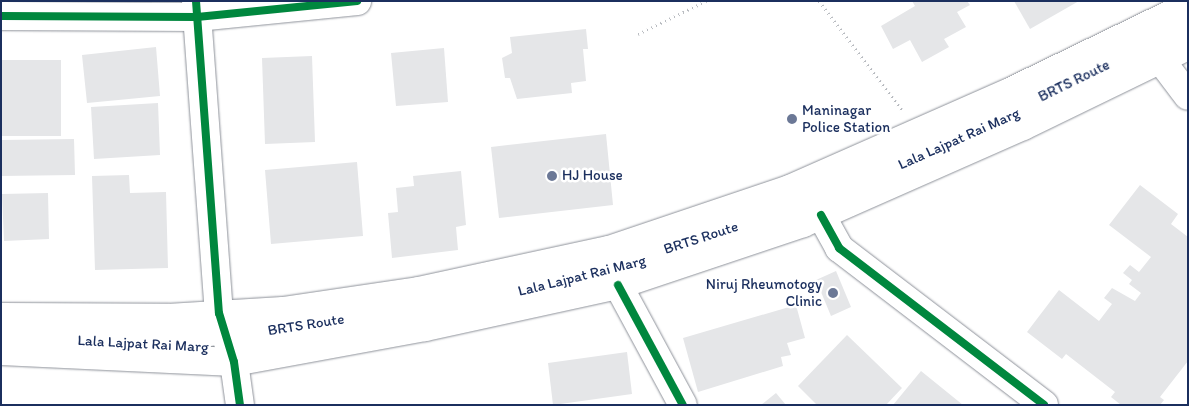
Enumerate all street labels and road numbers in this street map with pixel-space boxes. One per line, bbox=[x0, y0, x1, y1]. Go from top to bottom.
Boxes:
street label: BRTS Route bbox=[1035, 56, 1113, 106]
street label: Lala Lajpat Rai Marg bbox=[896, 104, 1022, 174]
street label: BRTS Route bbox=[662, 218, 740, 258]
street label: Lala Lajpat Rai Marg bbox=[516, 251, 648, 301]
street label: BRTS Route bbox=[267, 310, 345, 340]
street label: Lala Lajpat Rai Marg bbox=[77, 332, 209, 356]

